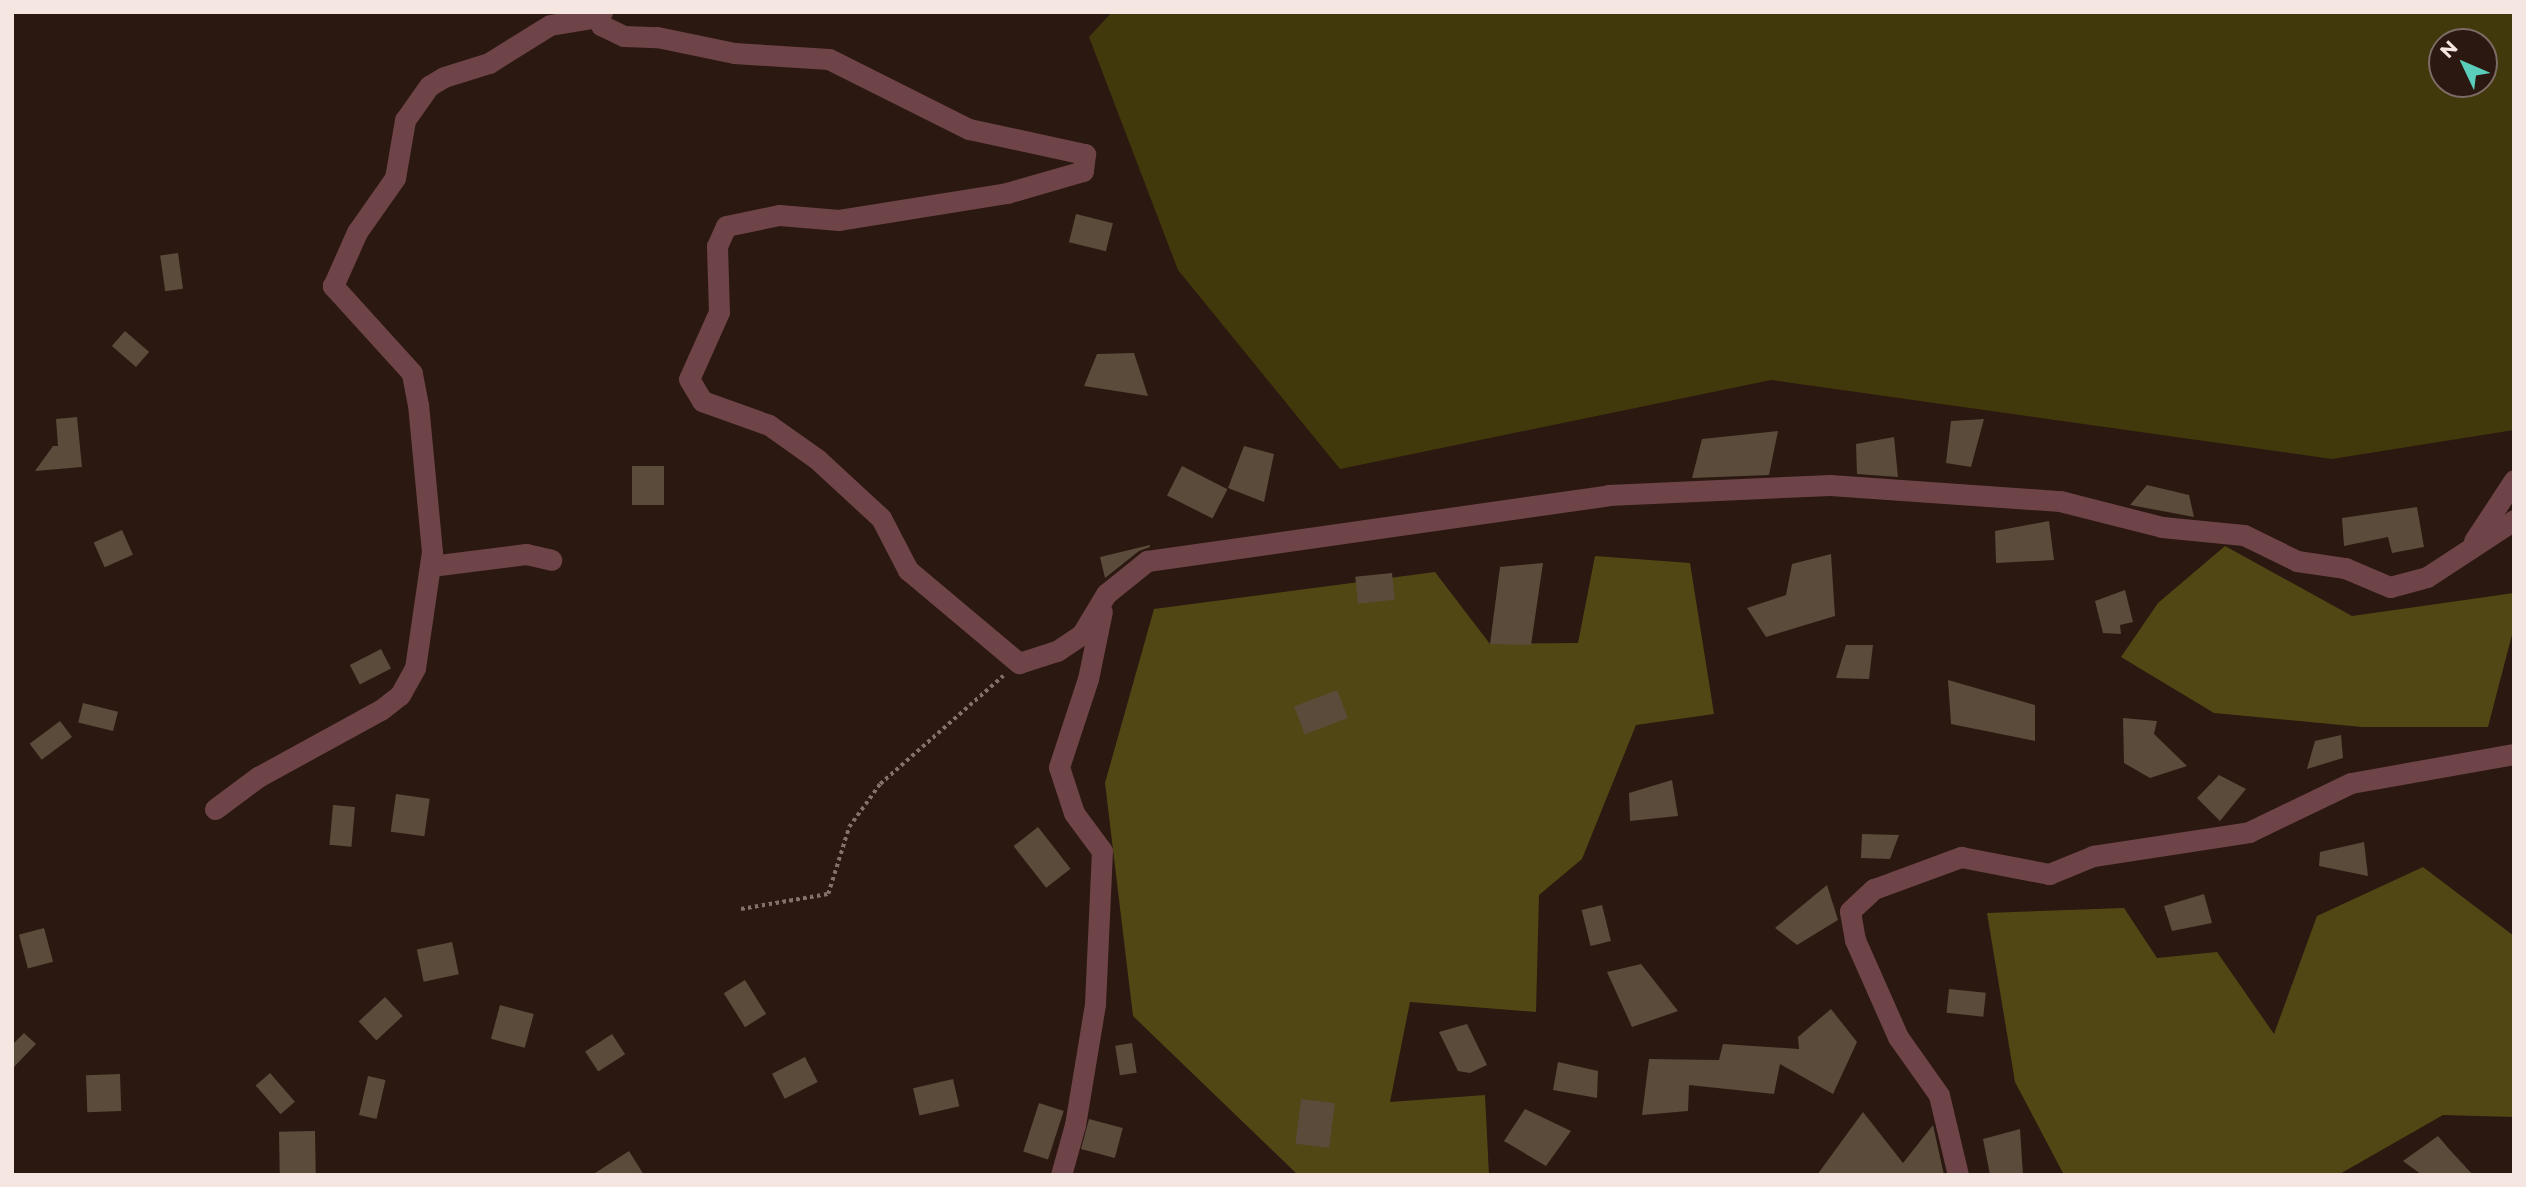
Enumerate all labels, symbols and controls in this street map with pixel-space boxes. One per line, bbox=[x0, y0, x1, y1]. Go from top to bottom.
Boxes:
north arrow bbox=[2428, 28, 2498, 98]
text: N bbox=[2435, 36, 2463, 63]

